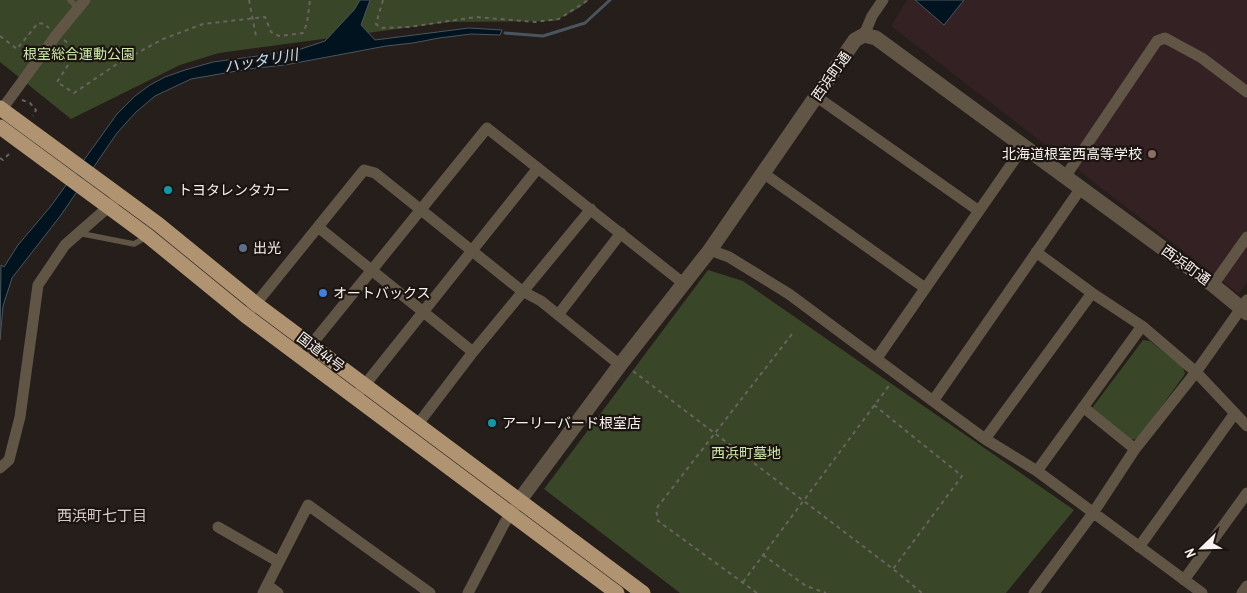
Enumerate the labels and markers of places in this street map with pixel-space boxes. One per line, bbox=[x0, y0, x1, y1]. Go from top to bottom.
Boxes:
place label: 北海道根室西高等学校 bbox=[1002, 145, 1142, 163]
marker: 北海道根室西高等学校 bbox=[1146, 148, 1158, 160]
place label: トヨタレンタカー bbox=[178, 181, 290, 199]
marker: トヨタレンタカー bbox=[162, 184, 174, 196]
place label: 出光 bbox=[253, 239, 281, 257]
marker: 出光 bbox=[237, 242, 249, 254]
place label: オートバックス bbox=[333, 284, 431, 302]
marker: オートバックス bbox=[317, 287, 329, 299]
place label: アーリーバード根室店 bbox=[502, 414, 641, 432]
marker: アーリーバード根室店 bbox=[486, 417, 498, 429]

